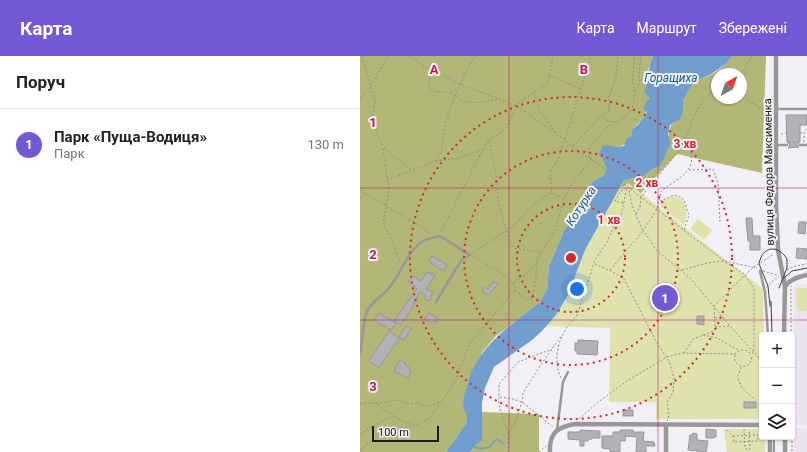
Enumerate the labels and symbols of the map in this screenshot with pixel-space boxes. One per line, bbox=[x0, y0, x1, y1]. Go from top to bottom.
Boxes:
text: A bbox=[430, 62, 439, 77]
text: B bbox=[580, 62, 588, 77]
north arrow bbox=[711, 68, 747, 104]
water label: Горащиха bbox=[644, 71, 698, 85]
street label: вулиця Федора Максименка bbox=[761, 98, 777, 246]
text: 1 bbox=[369, 115, 377, 130]
text: 3 хв bbox=[674, 137, 697, 151]
text: 2 хв bbox=[636, 176, 659, 190]
water label: Котурка bbox=[563, 184, 599, 228]
text: 1 хв bbox=[598, 213, 621, 227]
text: 2 bbox=[369, 247, 377, 262]
centre of rings bbox=[564, 251, 578, 265]
your location bbox=[567, 279, 587, 299]
pin: 1 bbox=[652, 283, 678, 313]
text: 3 bbox=[369, 379, 377, 394]
scale bar bbox=[372, 424, 439, 443]

